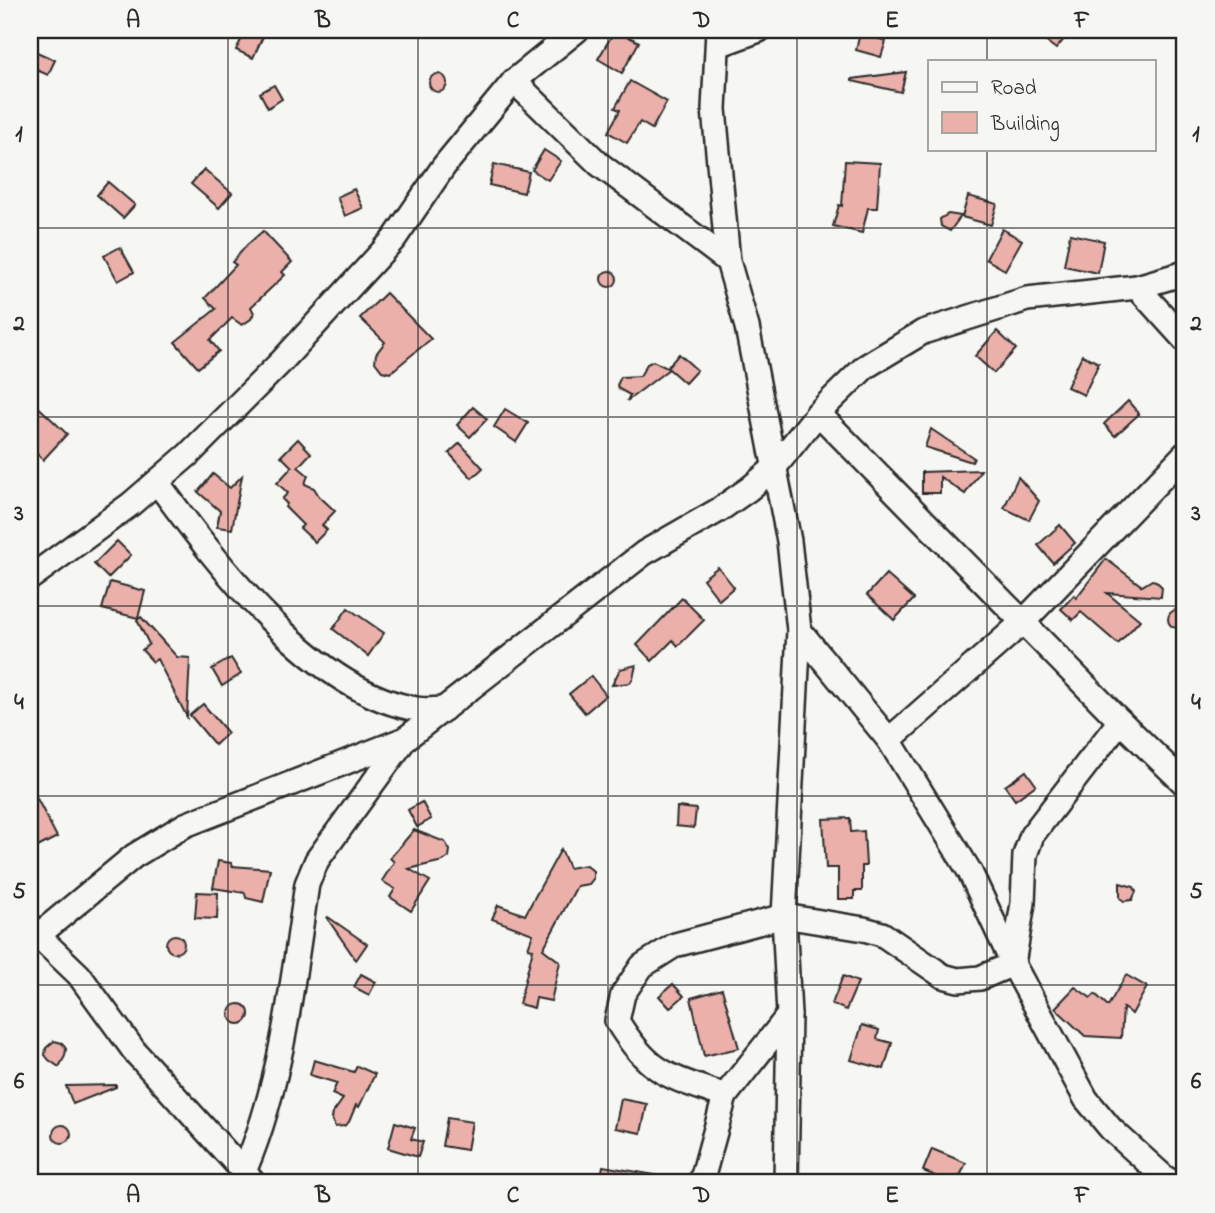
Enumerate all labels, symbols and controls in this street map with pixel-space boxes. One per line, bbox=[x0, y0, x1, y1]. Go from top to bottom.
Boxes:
text: A bbox=[126, 5, 140, 38]
text: B bbox=[314, 5, 331, 38]
text: C bbox=[507, 5, 520, 38]
text: D bbox=[693, 5, 710, 38]
text: E bbox=[885, 5, 899, 38]
text: F bbox=[1074, 5, 1090, 38]
legend bbox=[928, 60, 1156, 150]
text: Road bbox=[991, 74, 1037, 104]
text: Building bbox=[990, 110, 1060, 142]
text: 1 bbox=[15, 119, 23, 152]
text: 1 bbox=[1192, 119, 1200, 152]
text: 2 bbox=[12, 308, 25, 341]
text: 2 bbox=[1189, 308, 1202, 341]
text: 3 bbox=[13, 498, 24, 531]
text: 3 bbox=[1190, 498, 1201, 531]
text: 4 bbox=[14, 687, 24, 720]
text: 4 bbox=[1191, 687, 1201, 720]
text: 5 bbox=[12, 876, 26, 909]
text: 5 bbox=[1189, 876, 1203, 909]
text: 6 bbox=[14, 1066, 25, 1099]
text: 6 bbox=[1191, 1066, 1202, 1099]
text: A bbox=[126, 1180, 140, 1213]
text: B bbox=[314, 1180, 331, 1213]
text: C bbox=[507, 1180, 520, 1213]
text: D bbox=[693, 1180, 710, 1213]
text: E bbox=[885, 1180, 899, 1213]
text: F bbox=[1074, 1180, 1090, 1213]

